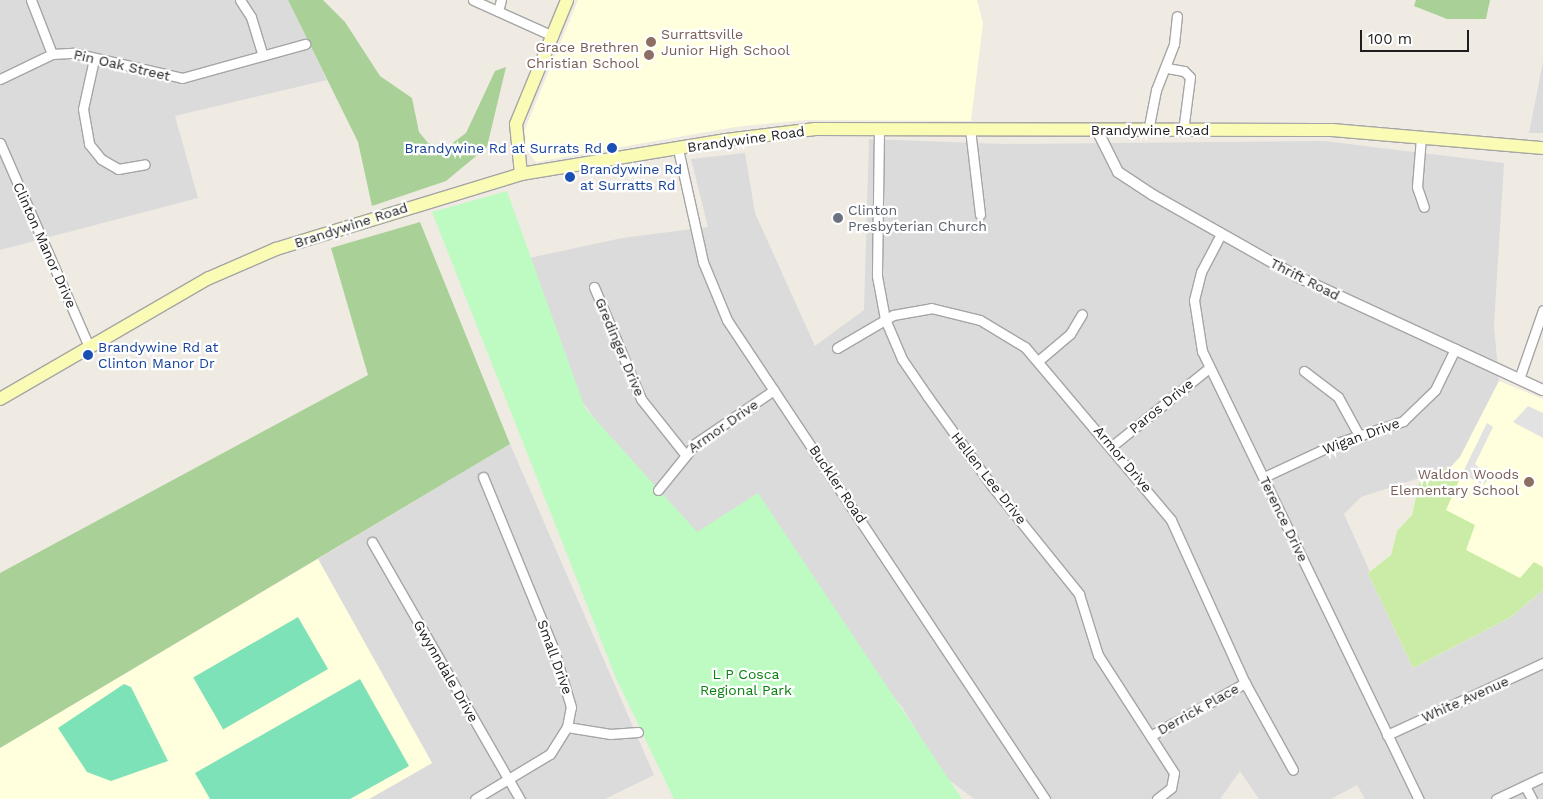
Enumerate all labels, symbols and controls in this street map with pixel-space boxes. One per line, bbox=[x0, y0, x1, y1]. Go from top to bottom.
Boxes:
scale bar bbox=[1363, 20, 1472, 52]
place label: Surrattsville Junior High School bbox=[661, 26, 790, 58]
text: 100 m bbox=[1368, 30, 1412, 48]
marker: Surrattsville Junior High School bbox=[645, 36, 657, 48]
place label: Grace Brethren Christian School bbox=[526, 39, 639, 72]
street label: Pin Oak Street bbox=[72, 46, 172, 84]
marker: Grace Brethren Christian School bbox=[643, 49, 655, 61]
street label: Brandywine Road bbox=[686, 122, 806, 156]
street label: Brandywine Road bbox=[1091, 122, 1209, 138]
place label: Brandywine Rd at Surrats Rd bbox=[405, 140, 602, 156]
marker: Brandywine Rd at Surrats Rd bbox=[606, 142, 618, 154]
place label: Brandywine Rd at Surratts Rd bbox=[580, 161, 682, 193]
marker: Brandywine Rd at Surratts Rd bbox=[564, 171, 576, 183]
street label: Clinton Manor Drive bbox=[10, 179, 80, 311]
street label: Brandywine Road bbox=[292, 199, 410, 251]
place label: Clinton Presbyterian Church bbox=[848, 202, 987, 234]
marker: Clinton Presbyterian Church bbox=[832, 212, 844, 224]
street label: Thrift Road bbox=[1267, 254, 1343, 304]
street label: Gredinger Drive bbox=[592, 295, 648, 399]
place label: Brandywine Rd at Clinton Manor Dr bbox=[98, 339, 218, 372]
marker: Brandywine Rd at Clinton Manor Dr bbox=[82, 349, 94, 361]
street label: Paros Drive bbox=[1126, 375, 1196, 437]
street label: Armor Drive bbox=[685, 396, 761, 456]
street label: Wigan Drive bbox=[1320, 414, 1402, 458]
street label: Armor Drive bbox=[1090, 422, 1156, 496]
street label: Hellen Lee Drive bbox=[948, 429, 1030, 527]
street label: Buckler Road bbox=[806, 442, 870, 526]
place label: Waldon Woods Elementary School bbox=[1390, 466, 1519, 498]
street label: Terence Drive bbox=[1256, 474, 1312, 564]
marker: Waldon Woods Elementary School bbox=[1523, 476, 1535, 488]
street label: Gwynndale Drive bbox=[410, 617, 482, 725]
street label: Small Drive bbox=[534, 617, 576, 697]
park label: L P Cosca Regional Park bbox=[700, 666, 792, 699]
street label: White Avenue bbox=[1419, 672, 1511, 726]
street label: Derrick Place bbox=[1154, 680, 1242, 738]

